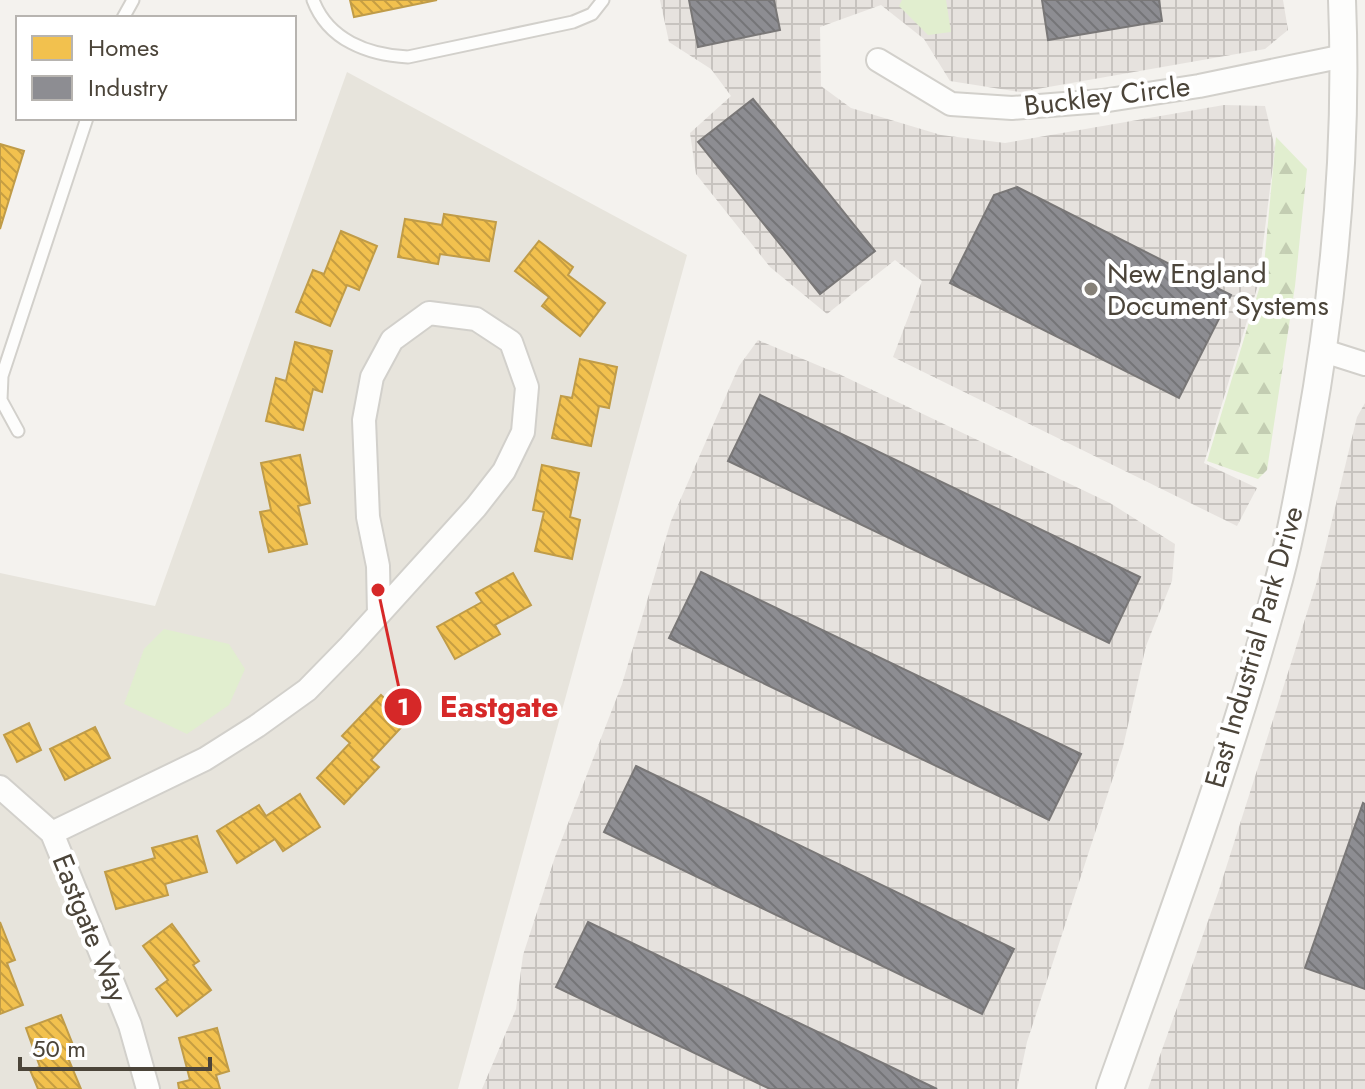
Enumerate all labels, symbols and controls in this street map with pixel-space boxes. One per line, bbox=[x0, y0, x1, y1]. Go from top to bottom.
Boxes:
legend bbox=[16, 16, 296, 120]
text: Homes bbox=[88, 30, 159, 65]
street label: Buckley Circle bbox=[1022, 65, 1192, 127]
text: Industry bbox=[88, 70, 168, 105]
place label: New England Document Systems bbox=[1107, 253, 1329, 326]
marker: New England Document Systems bbox=[1082, 280, 1100, 298]
street label: East Industrial Park Drive bbox=[1194, 501, 1314, 793]
callout: Eastgate bbox=[383, 680, 574, 734]
text: Eastgate bbox=[440, 685, 558, 728]
text: 1 bbox=[397, 689, 409, 724]
street label: Eastgate Way bbox=[42, 848, 139, 1009]
scale bar bbox=[20, 1021, 210, 1071]
text: 50 m bbox=[32, 1031, 86, 1066]

